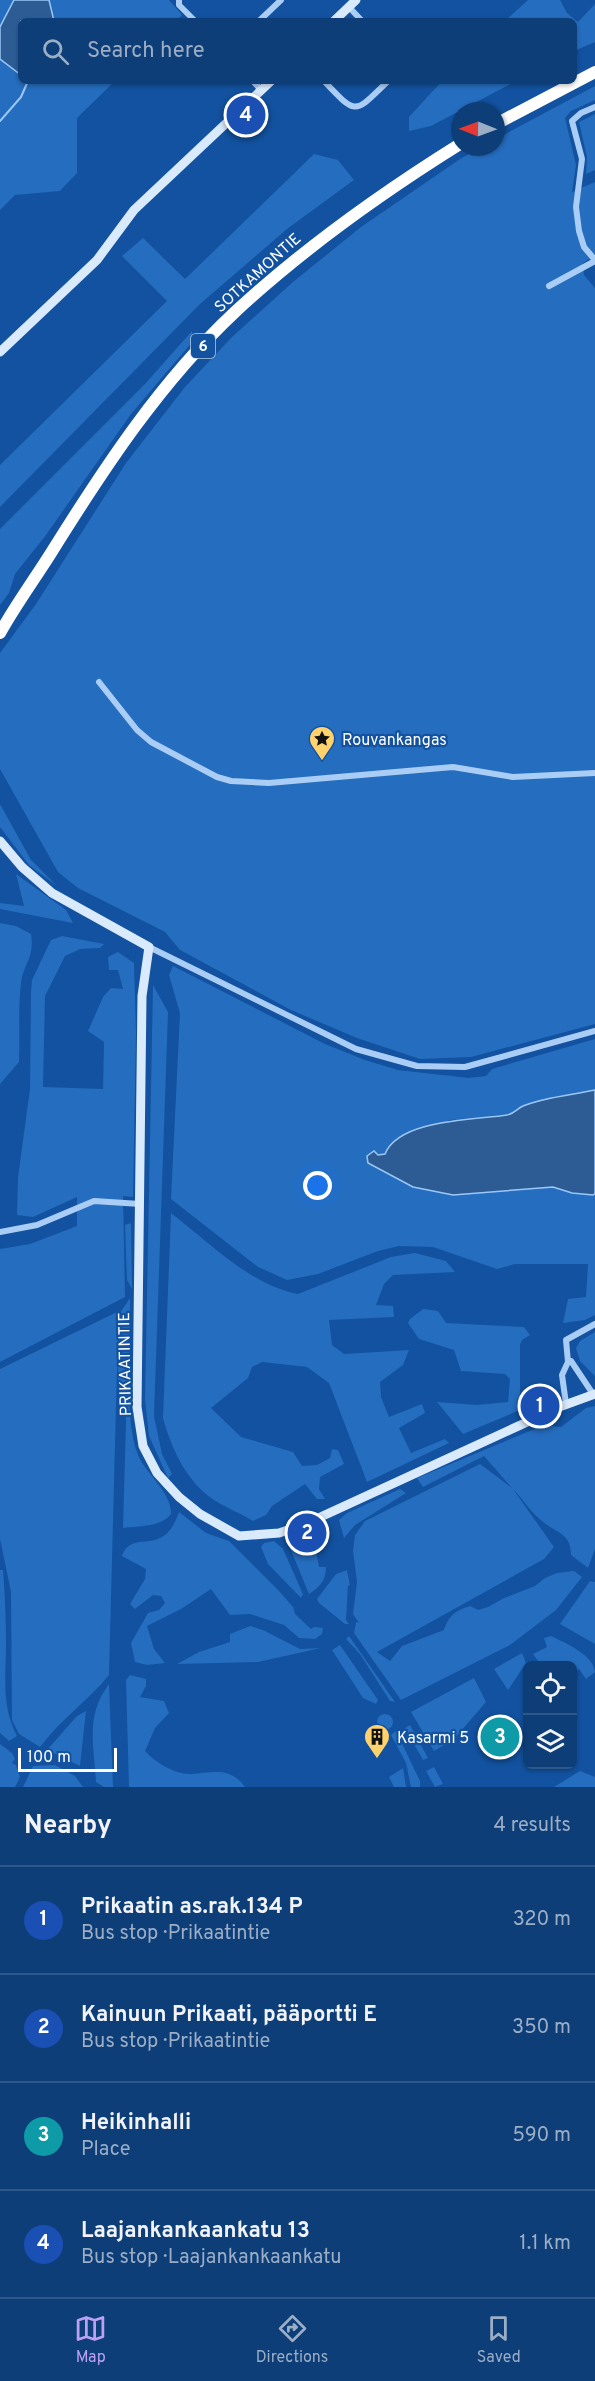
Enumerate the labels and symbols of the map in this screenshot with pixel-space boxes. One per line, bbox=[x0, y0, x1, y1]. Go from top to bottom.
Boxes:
pin: 4 bbox=[226, 92, 266, 138]
north arrow bbox=[451, 102, 505, 156]
street label: SOTKAMONTIE bbox=[211, 229, 306, 318]
road number: 6 bbox=[191, 334, 215, 358]
place icon: Rouvankangas bbox=[307, 724, 337, 762]
place label: Rouvankangas bbox=[342, 731, 447, 751]
your location bbox=[303, 1171, 332, 1200]
street label: PRIKAATINTIE bbox=[115, 1312, 137, 1416]
pin: 1 bbox=[520, 1384, 560, 1428]
pin: 2 bbox=[288, 1510, 326, 1556]
pin: 3 bbox=[480, 1714, 520, 1760]
building icon: Kasarmi 5 bbox=[362, 1722, 392, 1760]
place label: Kasarmi 5 bbox=[397, 1729, 469, 1749]
scale bar bbox=[18, 1745, 117, 1772]

